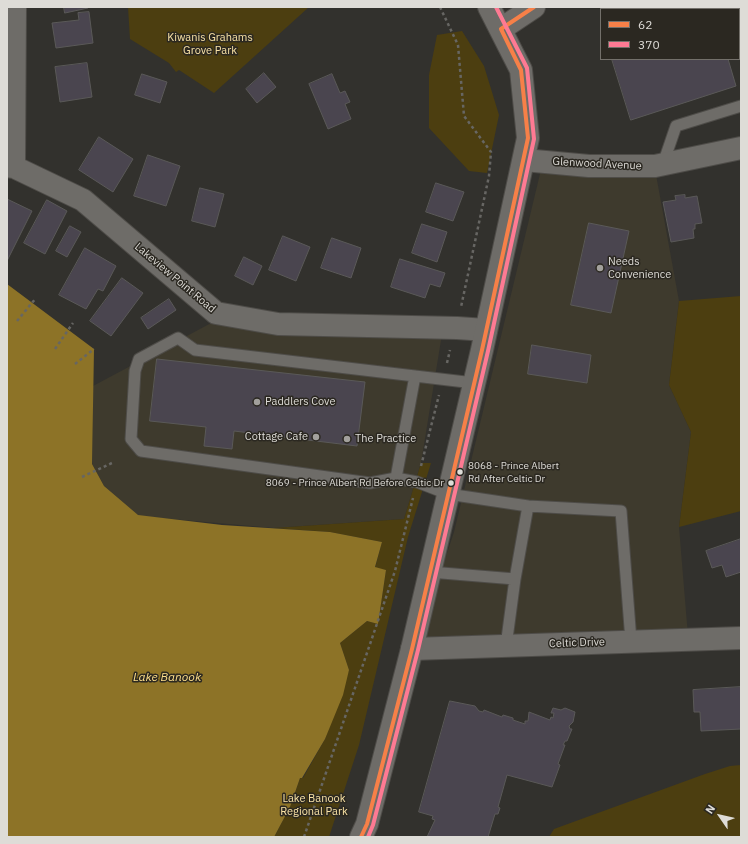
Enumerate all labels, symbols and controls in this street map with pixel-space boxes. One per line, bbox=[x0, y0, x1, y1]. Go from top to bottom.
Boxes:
legend bbox=[600, 8, 740, 60]
text: 62 bbox=[638, 17, 652, 32]
park label: Kiwanis Grahams Grove Park bbox=[167, 31, 253, 57]
text: 370 bbox=[638, 37, 660, 52]
street label: Glenwood Avenue bbox=[552, 155, 642, 173]
street label: Lakeview Point Road bbox=[132, 240, 218, 316]
place label: Needs Convenience bbox=[608, 255, 671, 281]
marker: Needs Convenience bbox=[595, 263, 605, 273]
place label: Paddlers Cove bbox=[265, 395, 335, 409]
marker: Paddlers Cove bbox=[252, 397, 262, 407]
place label: Cottage Cafe bbox=[245, 430, 308, 444]
marker: Cottage Cafe bbox=[311, 432, 321, 442]
place label: The Practice bbox=[355, 432, 416, 446]
marker: The Practice bbox=[342, 434, 352, 444]
place label: 8068 - Prince Albert Rd After Celtic Dr bbox=[468, 460, 559, 484]
marker: 8068 - Prince Albert Rd After Celtic Dr bbox=[455, 467, 465, 477]
place label: 8069 - Prince Albert Rd Before Celtic Dr bbox=[266, 477, 444, 489]
marker: 8069 - Prince Albert Rd Before Celtic Dr bbox=[446, 478, 456, 488]
street label: Celtic Drive bbox=[549, 635, 605, 651]
water label: Lake Banook bbox=[133, 671, 201, 685]
park label: Lake Banook Regional Park bbox=[280, 792, 348, 818]
north arrow bbox=[700, 796, 740, 836]
text: N bbox=[702, 802, 718, 817]

